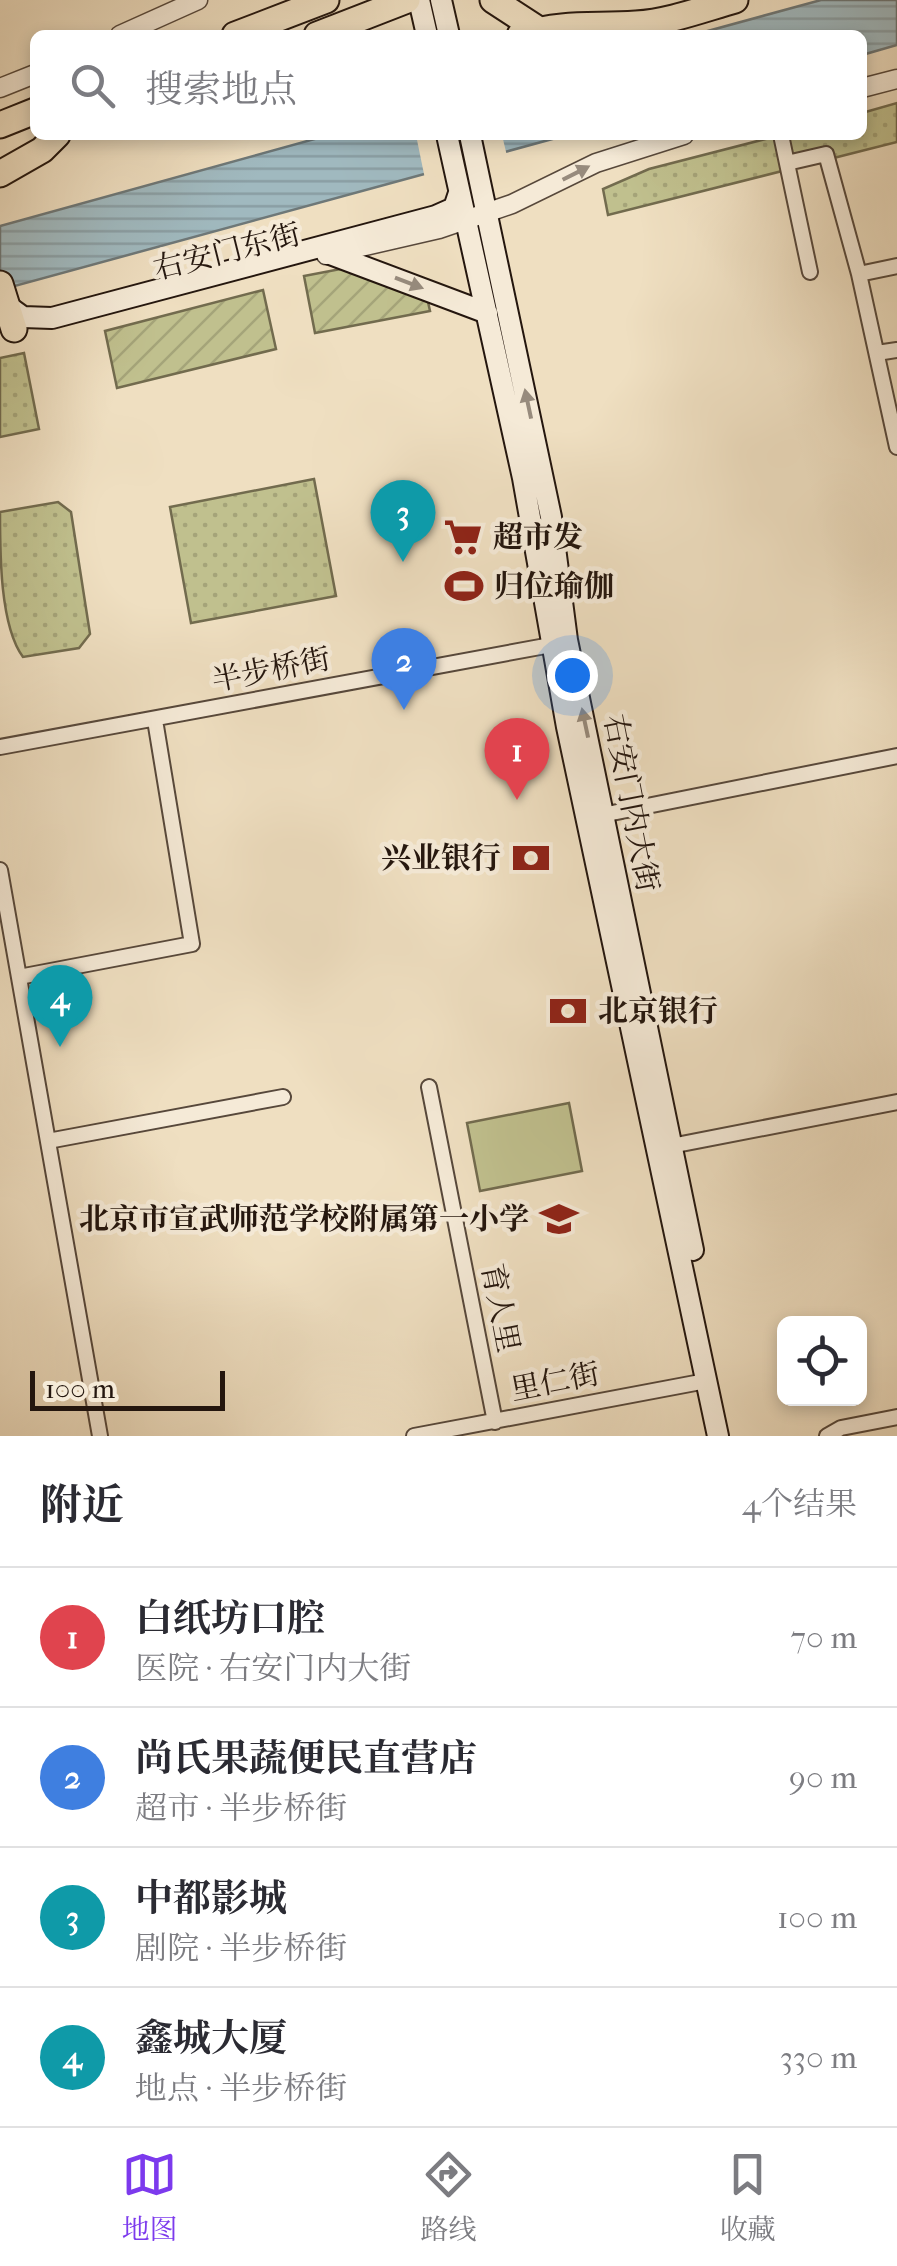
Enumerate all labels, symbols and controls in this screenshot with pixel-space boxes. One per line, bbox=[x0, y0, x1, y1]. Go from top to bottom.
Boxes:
search box bbox=[30, 30, 867, 140]
icon: search bbox=[65, 58, 120, 113]
text: 搜索地点 bbox=[145, 67, 297, 112]
one-way arrow bbox=[561, 165, 590, 182]
street label: 右安门东街 bbox=[150, 217, 304, 287]
one-way arrow bbox=[394, 276, 424, 292]
one-way arrow bbox=[520, 388, 536, 419]
pin: 3 bbox=[370, 480, 436, 562]
supermarket icon: 超市发 bbox=[442, 516, 484, 558]
place label: 超市发 bbox=[493, 520, 583, 555]
sports icon: 归位瑜伽 bbox=[443, 565, 485, 607]
place label: 归位瑜伽 bbox=[494, 569, 614, 604]
pin: 2 bbox=[372, 628, 436, 710]
street label: 半步桥街 bbox=[209, 641, 333, 699]
your location bbox=[547, 650, 598, 701]
one-way arrow bbox=[576, 708, 592, 739]
street label: 右安门内大街 bbox=[597, 711, 665, 895]
pin: 1 bbox=[484, 718, 550, 800]
bank icon: 兴业银行 bbox=[510, 837, 552, 879]
place label: 兴业银行 bbox=[381, 841, 501, 876]
pin: 4 bbox=[28, 964, 92, 1047]
bank icon: 北京银行 bbox=[547, 990, 589, 1032]
place label: 北京银行 bbox=[598, 994, 718, 1029]
school or university icon: 北京市宣武师范学校附属第一小学 bbox=[538, 1198, 580, 1240]
place label: 北京市宣武师范学校附属第一小学 bbox=[79, 1202, 529, 1237]
street label: 育人里 bbox=[474, 1260, 526, 1356]
map controls bbox=[777, 1316, 867, 1406]
button: locate bbox=[777, 1316, 867, 1406]
street label: 里仁街 bbox=[507, 1356, 603, 1408]
scale bar bbox=[30, 1366, 225, 1410]
text: 100 m bbox=[45, 1372, 115, 1405]
text: 附近 bbox=[40, 1481, 124, 1530]
text: 4个结果 bbox=[742, 1486, 857, 1523]
text: 白纸坊口腔 bbox=[135, 1596, 325, 1641]
text: 1 bbox=[67, 1619, 78, 1656]
text: 70 m bbox=[791, 1619, 857, 1656]
text: 医院 · 右安门内大街 bbox=[135, 1650, 411, 1687]
text: 尚氏果蔬便民直营店 bbox=[135, 1736, 477, 1781]
text: 2 bbox=[64, 1759, 81, 1796]
text: 90 m bbox=[789, 1759, 857, 1796]
text: 超市 · 半步桥街 bbox=[135, 1790, 347, 1827]
text: 中都影城 bbox=[135, 1876, 287, 1921]
text: 3 bbox=[66, 1899, 79, 1936]
text: 100 m bbox=[777, 1899, 857, 1936]
text: 剧院 · 半步桥街 bbox=[135, 1930, 347, 1967]
text: 鑫城大厦 bbox=[135, 2016, 287, 2061]
text: 4 bbox=[63, 2039, 82, 2076]
text: 330 m bbox=[780, 2039, 857, 2076]
text: 地点 · 半步桥街 bbox=[135, 2070, 347, 2107]
tab: 地图 bbox=[121, 2147, 178, 2247]
tab: 路线 bbox=[420, 2147, 477, 2247]
tab: 收藏 bbox=[719, 2147, 776, 2247]

